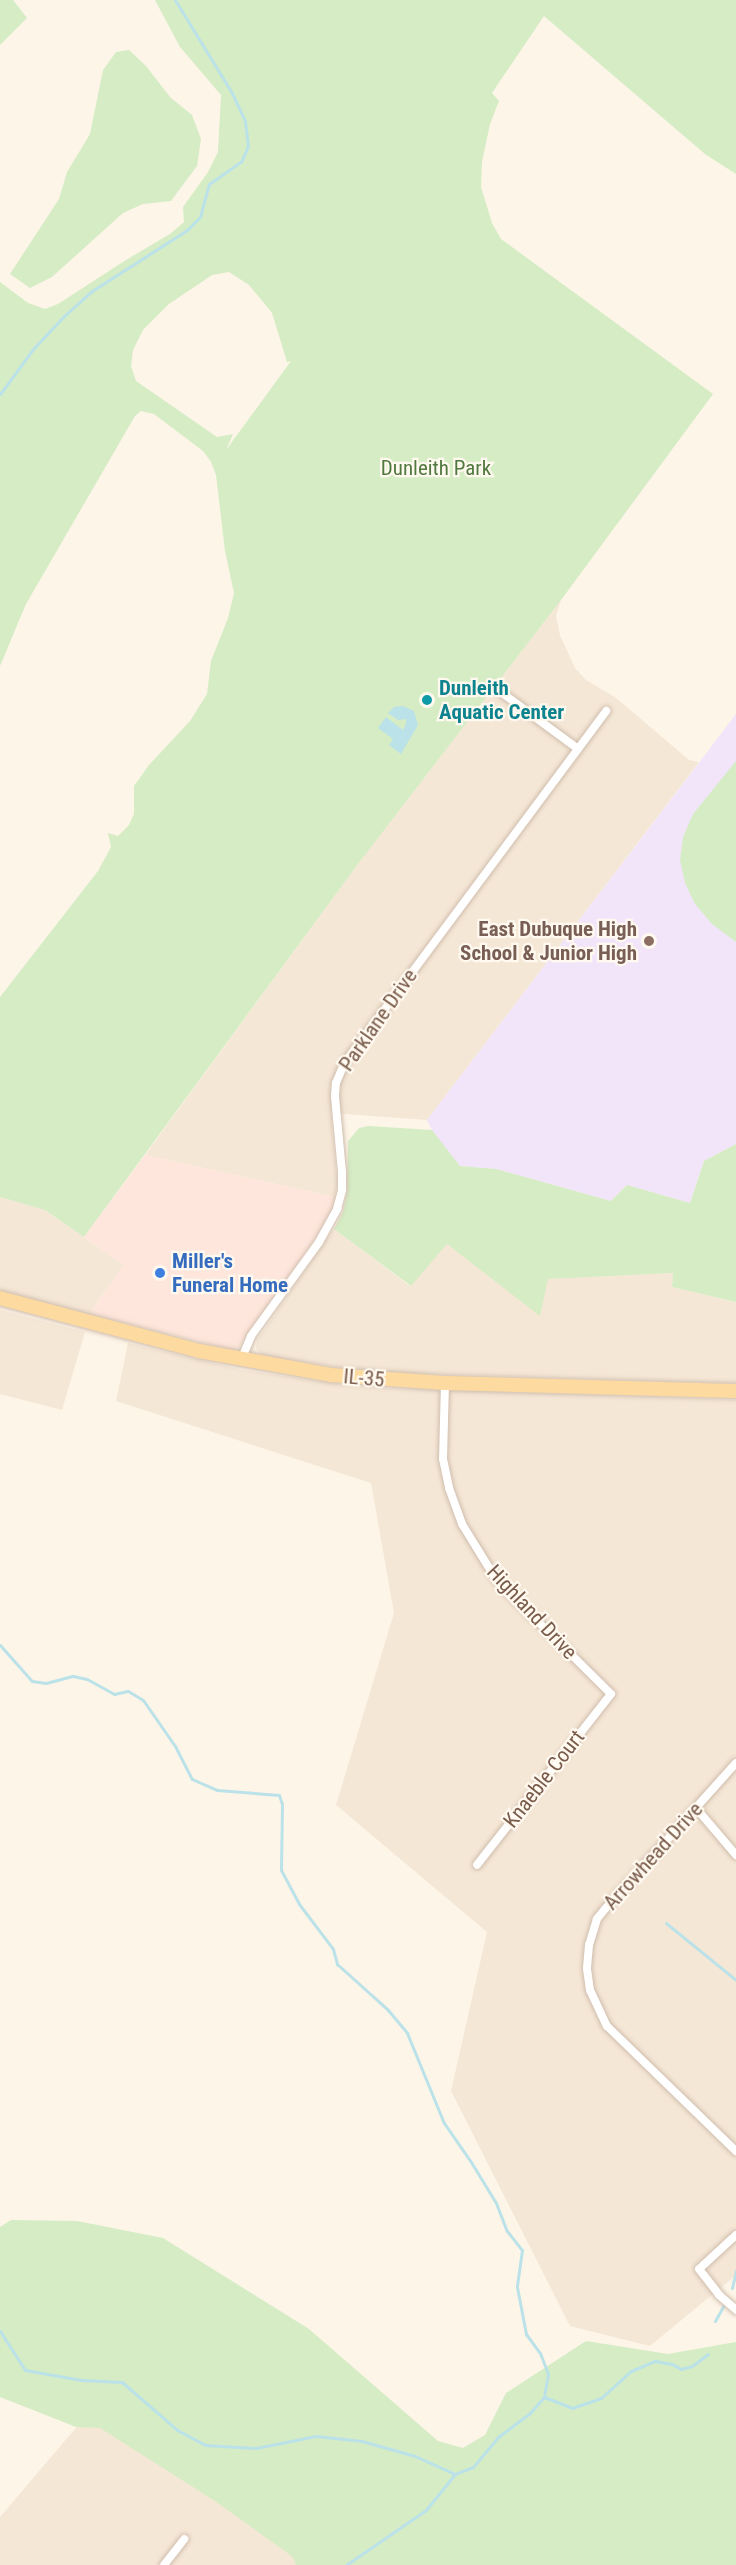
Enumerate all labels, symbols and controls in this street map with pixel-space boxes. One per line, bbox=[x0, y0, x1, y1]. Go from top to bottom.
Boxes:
park label: Dunleith Park bbox=[381, 455, 491, 481]
place label: Dunleith Aquatic Center bbox=[439, 675, 564, 725]
marker: Dunleith Aquatic Center bbox=[420, 693, 434, 707]
place label: East Dubuque High School & Junior High bbox=[460, 916, 637, 966]
marker: East Dubuque High School & Junior High bbox=[642, 934, 656, 948]
street label: Parklane Drive bbox=[334, 964, 422, 1076]
place label: Miller's Funeral Home bbox=[172, 1248, 288, 1298]
marker: Miller's Funeral Home bbox=[153, 1266, 167, 1280]
street label: IL-35 bbox=[342, 1364, 386, 1392]
street label: Highland Drive bbox=[482, 1559, 582, 1665]
street label: Knaeble Court bbox=[498, 1725, 590, 1833]
street label: Arrowhead Drive bbox=[598, 1797, 708, 1915]

